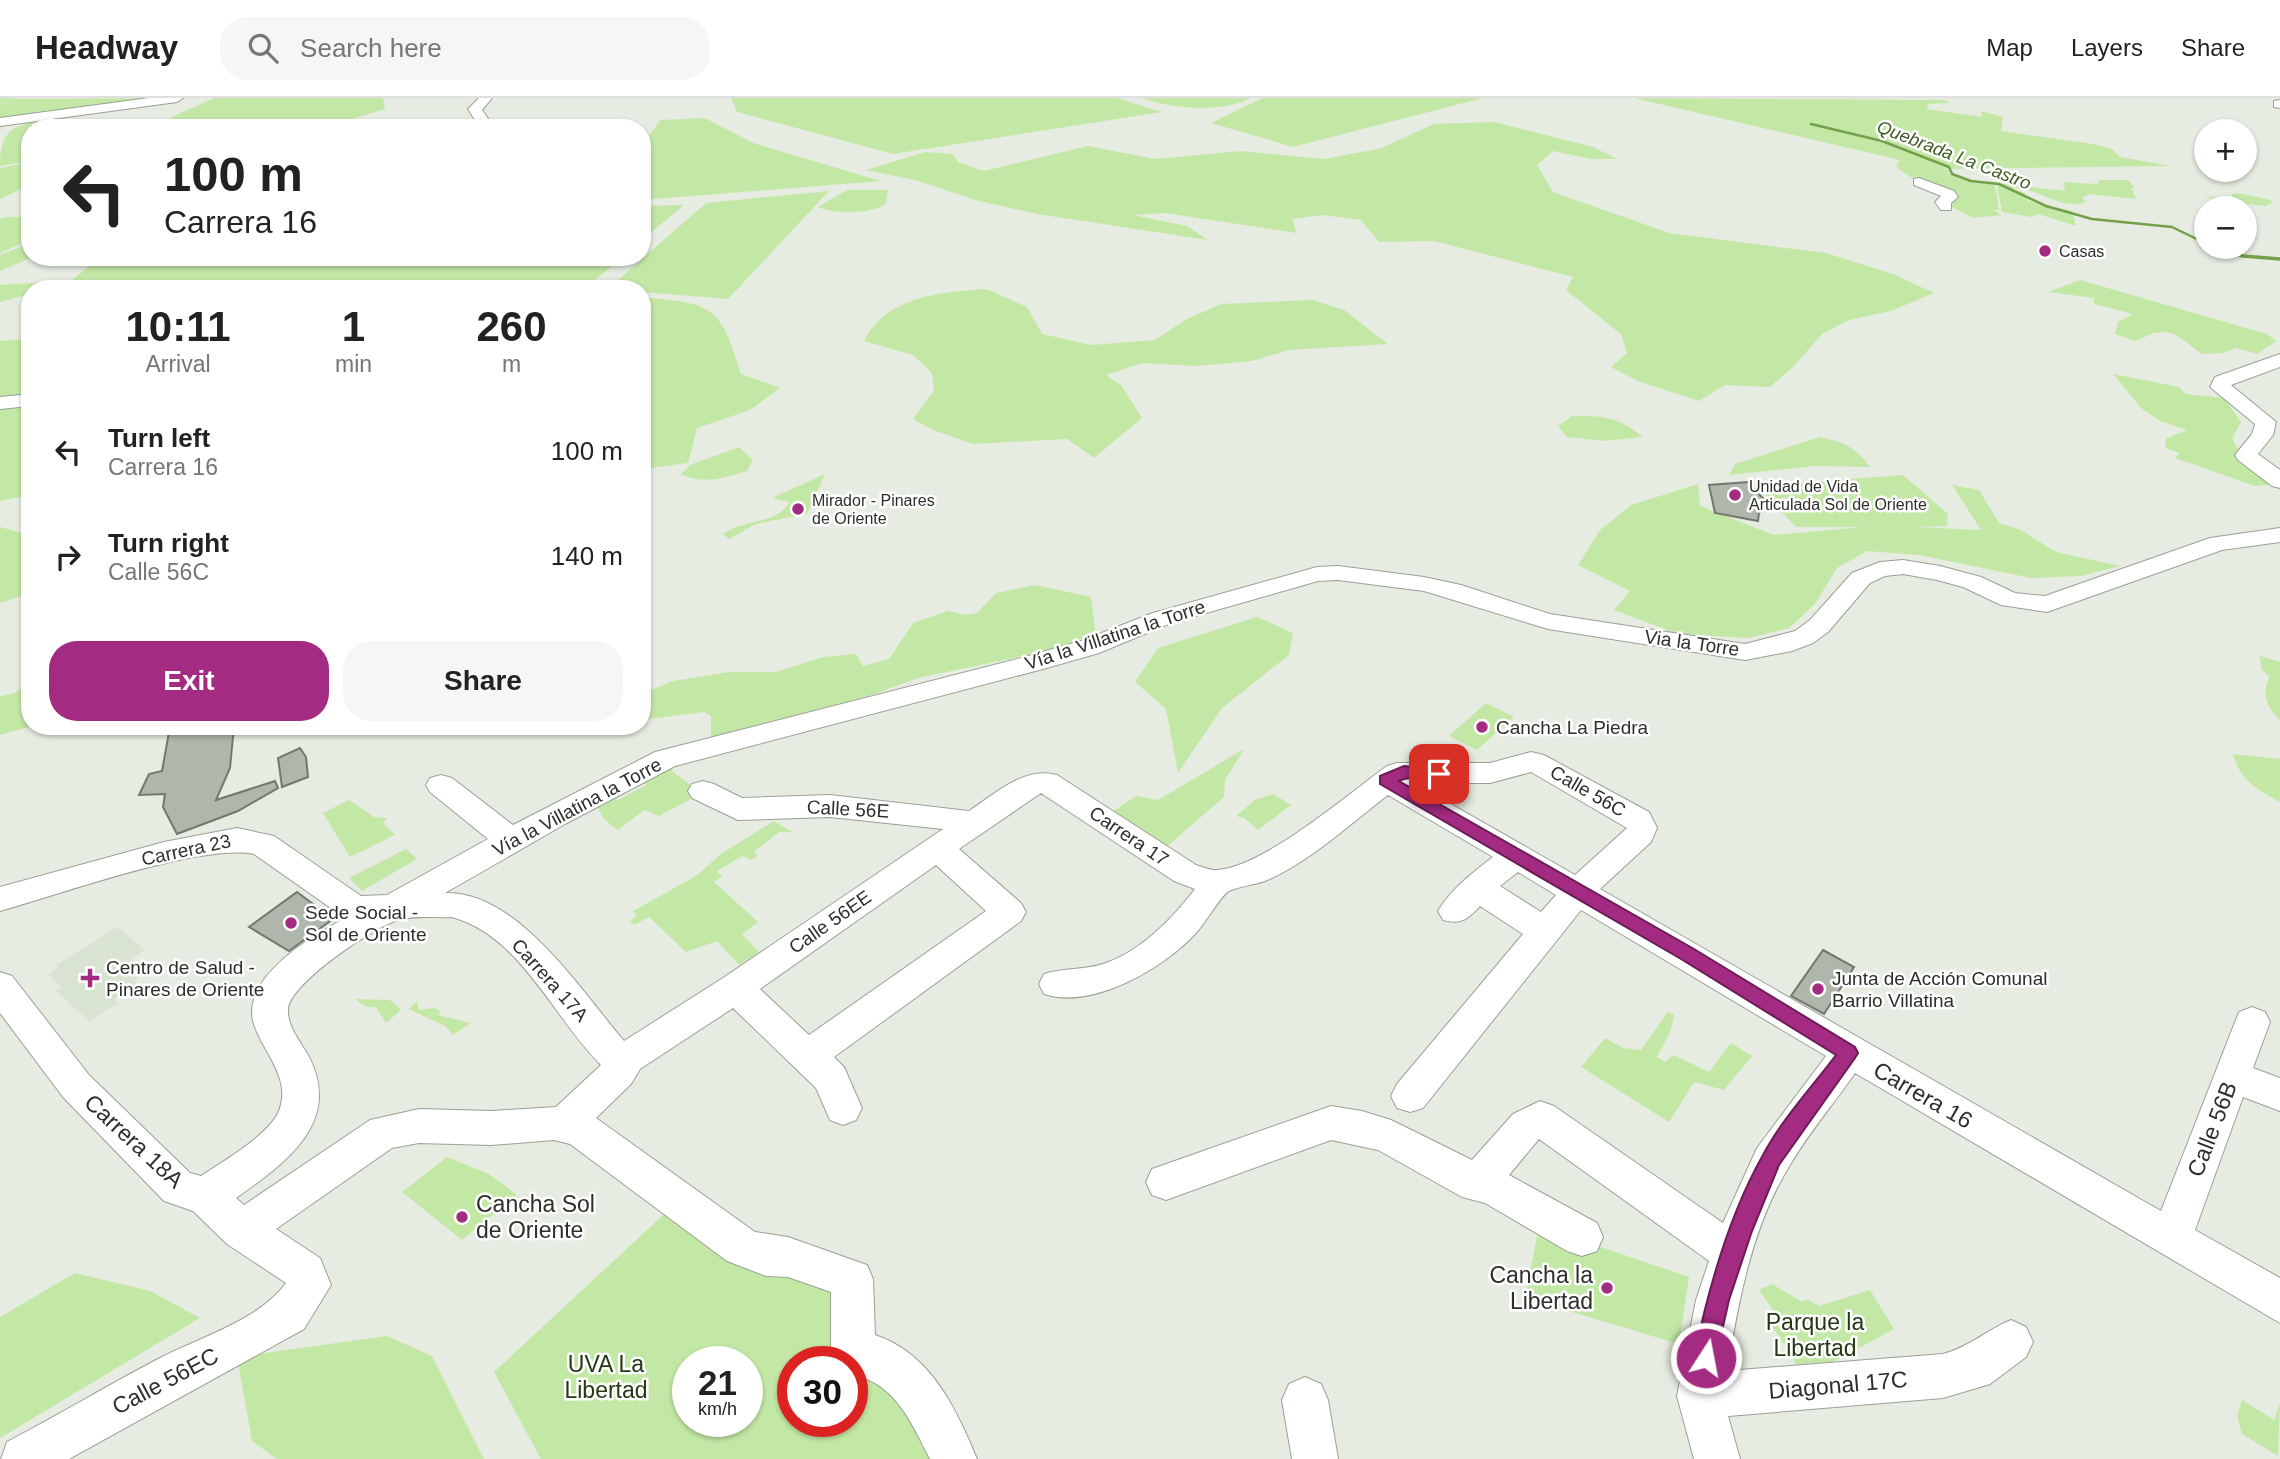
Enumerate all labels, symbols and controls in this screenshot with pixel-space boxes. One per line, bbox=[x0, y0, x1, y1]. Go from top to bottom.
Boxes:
search box bbox=[220, 17, 710, 80]
text: Headway bbox=[35, 29, 178, 66]
icon: search bbox=[244, 29, 282, 67]
text: Search here bbox=[300, 33, 442, 63]
text: Map bbox=[1986, 34, 2033, 61]
text: Layers bbox=[2071, 34, 2143, 61]
text: Share bbox=[2181, 34, 2245, 61]
water label: Quebrada La Castro bbox=[1874, 116, 2034, 194]
map controls bbox=[2194, 119, 2257, 259]
button: + bbox=[2194, 119, 2257, 182]
icon: left bbox=[49, 147, 140, 238]
text: 100 m bbox=[164, 147, 303, 201]
button: − bbox=[2194, 196, 2257, 259]
text: Carrera 16 bbox=[164, 204, 317, 240]
marker: Casas bbox=[2037, 243, 2053, 259]
place label: Casas bbox=[2059, 243, 2104, 260]
text: 10:11 bbox=[125, 303, 231, 350]
text: 1 bbox=[342, 303, 365, 350]
text: 260 bbox=[476, 303, 547, 350]
text: Arrival bbox=[145, 351, 211, 377]
text: min bbox=[335, 351, 372, 377]
text: m bbox=[502, 351, 521, 377]
text: Turn left bbox=[108, 423, 210, 453]
icon: left bbox=[49, 433, 87, 471]
text: 100 m bbox=[551, 436, 623, 466]
text: Carrera 16 bbox=[108, 454, 218, 480]
place label: Unidad de Vida Articulada Sol de Oriente bbox=[1749, 478, 1927, 513]
marker: Unidad de Vida Articulada Sol de Oriente bbox=[1727, 487, 1743, 503]
place label: Mirador - Pinares de Oriente bbox=[812, 492, 935, 527]
marker: Mirador - Pinares de Oriente bbox=[790, 501, 806, 517]
text: Turn right bbox=[108, 528, 229, 558]
icon: right bbox=[49, 538, 87, 576]
text: 140 m bbox=[551, 541, 623, 571]
text: Calle 56C bbox=[108, 559, 209, 585]
street label: Vía la Villatina la Torre bbox=[1022, 596, 1208, 674]
street label: Via la Torre bbox=[1643, 626, 1741, 660]
button: Exit bbox=[49, 641, 329, 721]
button: Share bbox=[343, 641, 623, 721]
place label: Cancha La Piedra bbox=[1496, 717, 1649, 738]
marker: Cancha La Piedra bbox=[1474, 719, 1490, 735]
pin bbox=[1409, 744, 1469, 804]
street label: Vía la Villatina la Torre bbox=[489, 754, 665, 860]
icon: arrive bbox=[1420, 755, 1458, 793]
street label: Calle 56C bbox=[1547, 761, 1629, 821]
street label: Calle 56E bbox=[806, 796, 890, 822]
street label: Carrera 17 bbox=[1085, 802, 1173, 870]
street label: Carrera 23 bbox=[139, 830, 233, 870]
street label: Calle 56EE bbox=[785, 886, 875, 958]
place label: Sede Social - Sol de Oriente bbox=[305, 902, 426, 945]
marker: Sede Social - Sol de Oriente bbox=[283, 915, 299, 931]
street label: Carrera 17A bbox=[508, 935, 593, 1026]
place label: Centro de Salud - Pinares de Oriente bbox=[106, 957, 264, 1000]
marker: Centro de Salud - Pinares de Oriente bbox=[80, 968, 100, 988]
place label: Junta de Acción Comunal Barrio Villatina bbox=[1832, 968, 2047, 1011]
marker: Junta de Acción Comunal Barrio Villatina bbox=[1810, 981, 1826, 997]
street label: Carrera 16 bbox=[1869, 1056, 1977, 1134]
street label: Calle 56B bbox=[2182, 1078, 2242, 1180]
street label: Carrera 18A bbox=[79, 1089, 189, 1194]
place label: Cancha Sol de Oriente bbox=[476, 1191, 595, 1243]
marker: Cancha Sol de Oriente bbox=[454, 1209, 470, 1225]
place label: Cancha la Libertad bbox=[1489, 1262, 1593, 1314]
marker: Cancha la Libertad bbox=[1599, 1280, 1615, 1296]
park label: Parque la Libertad bbox=[1766, 1309, 1864, 1361]
position arrow bbox=[1669, 1321, 1743, 1395]
street label: Calle 56EC bbox=[108, 1342, 222, 1420]
speed limit sign: 30 bbox=[777, 1346, 868, 1437]
park label: UVA La Libertad bbox=[564, 1351, 648, 1403]
text: 21 bbox=[698, 1363, 737, 1402]
street label: Diagonal 17C bbox=[1767, 1366, 1909, 1404]
text: km/h bbox=[698, 1399, 737, 1419]

